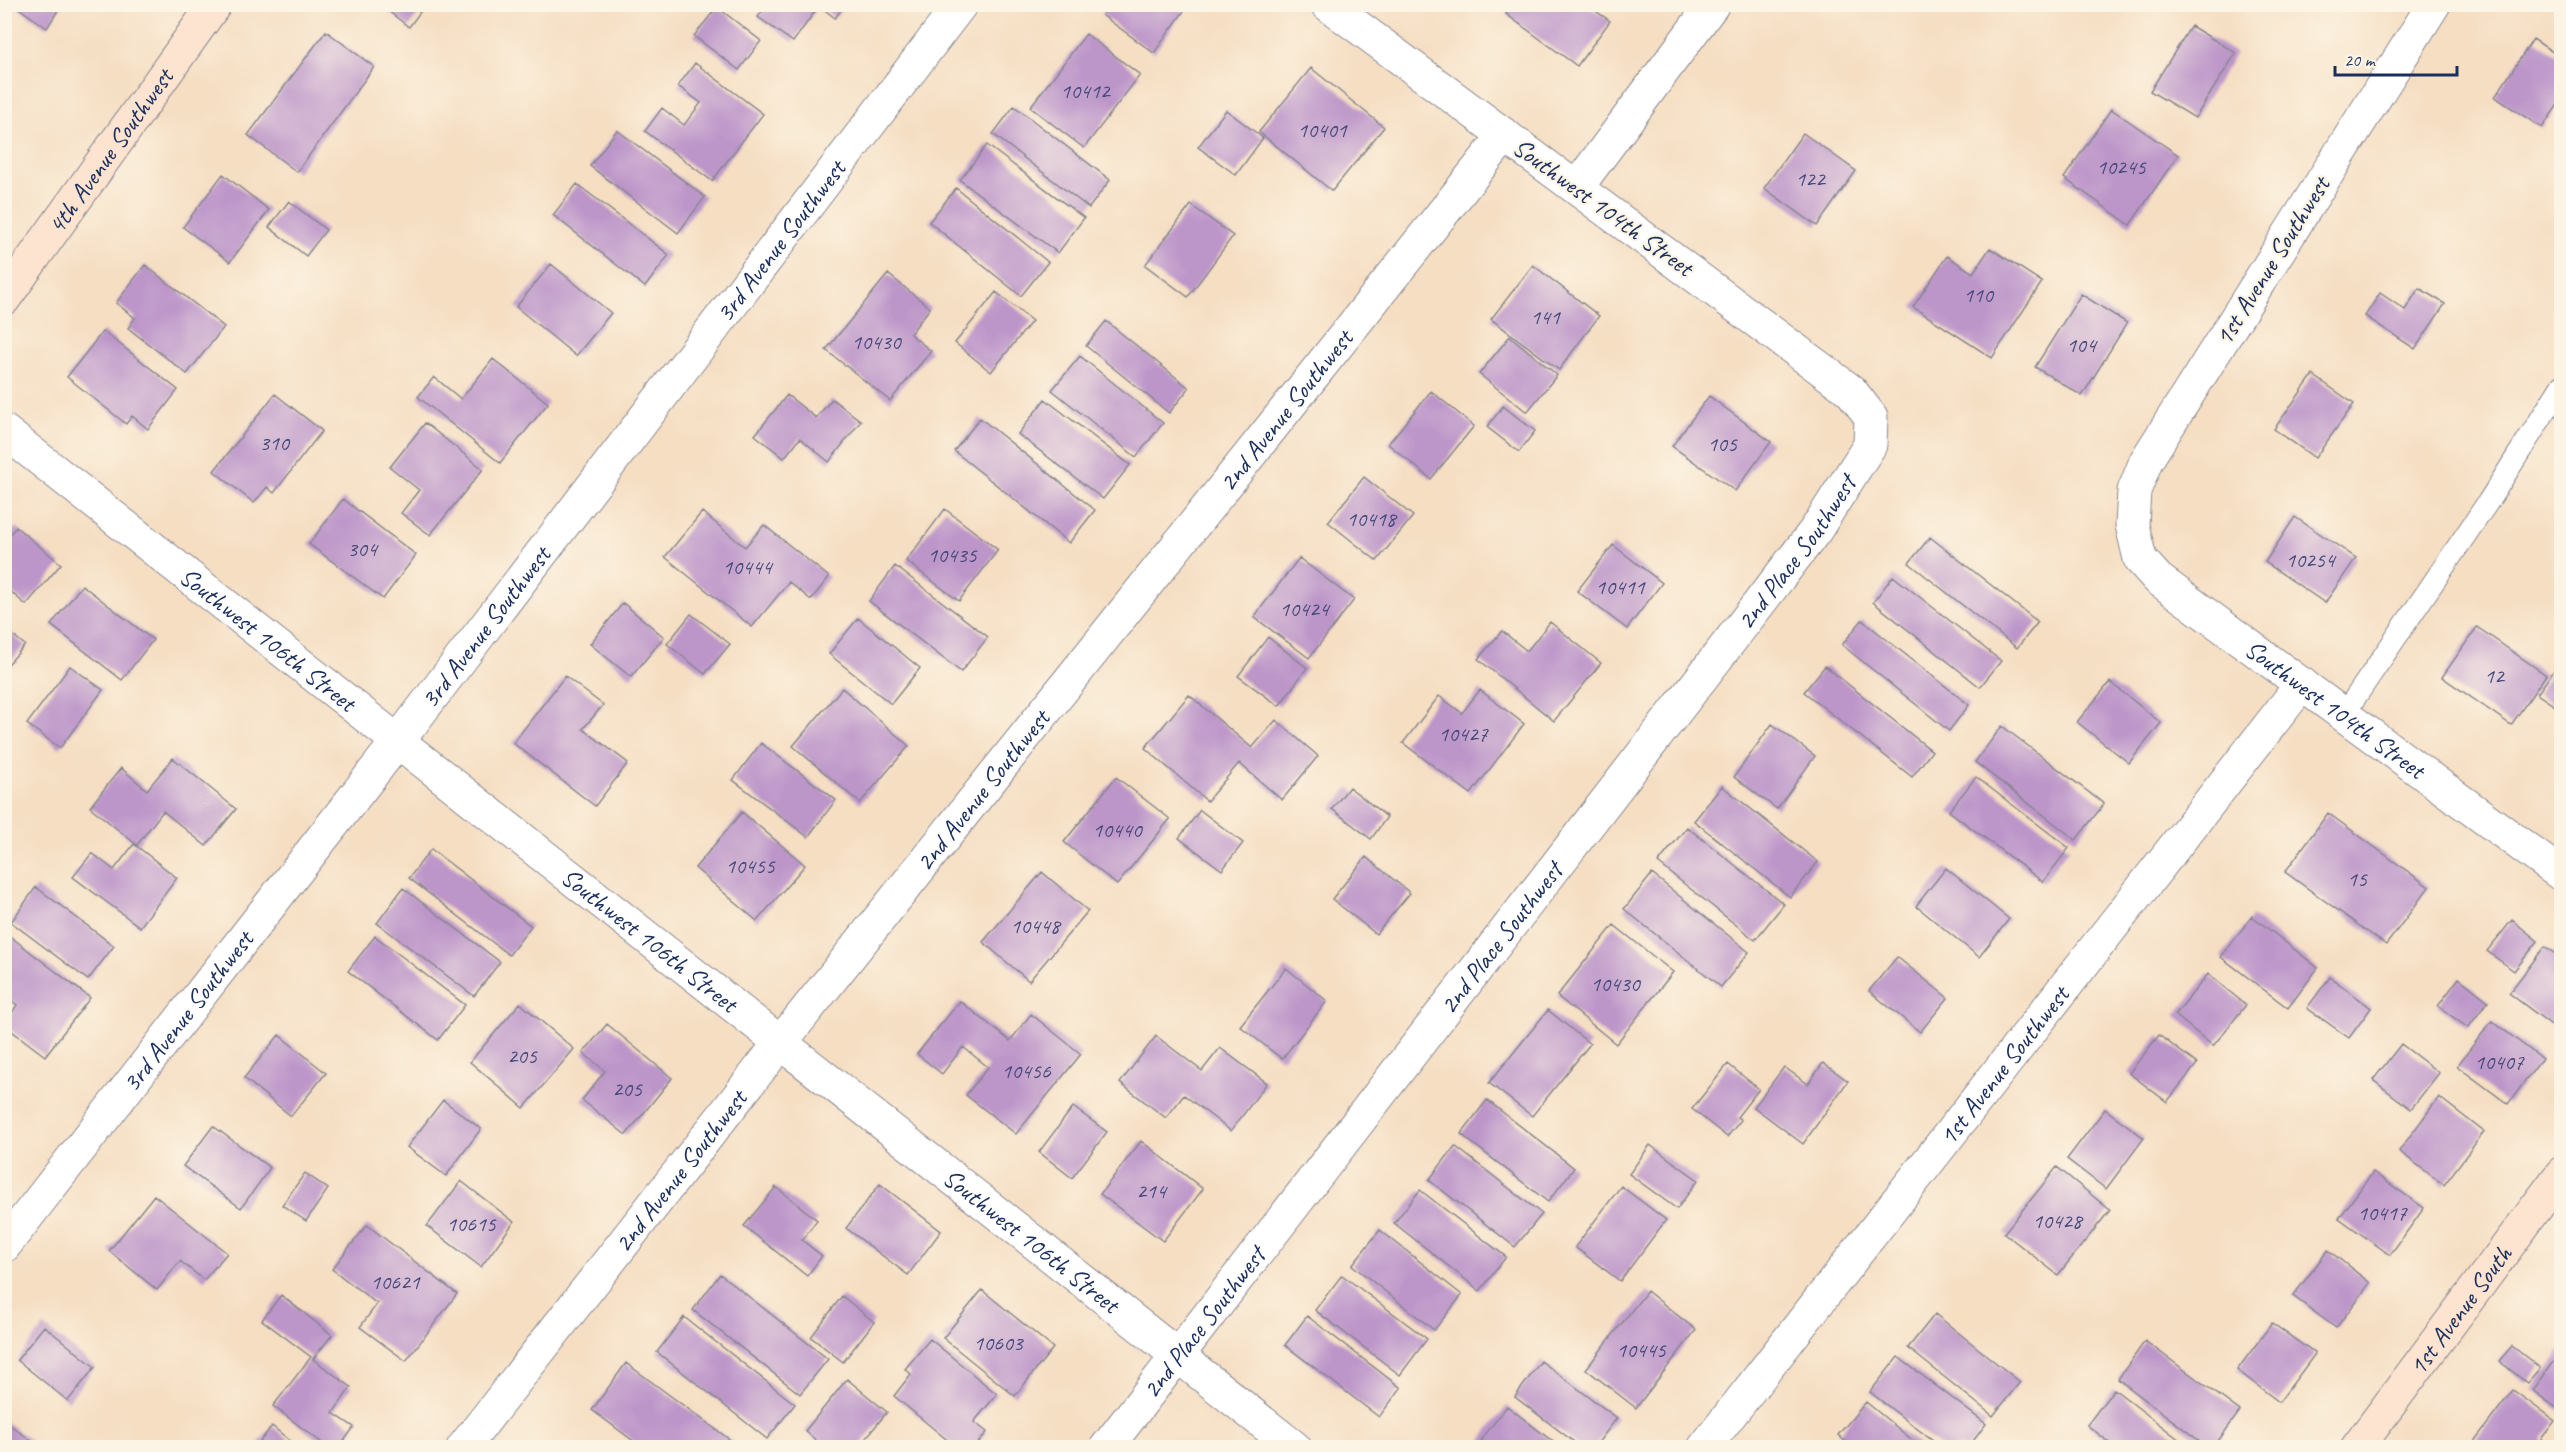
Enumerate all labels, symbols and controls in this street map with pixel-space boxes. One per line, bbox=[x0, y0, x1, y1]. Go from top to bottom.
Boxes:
scale bar bbox=[2335, 39, 2456, 77]
text: 20 m bbox=[2344, 49, 2377, 71]
street label: 4th Avenue Southwest bbox=[40, 60, 182, 240]
house number: 10412 bbox=[1060, 77, 1112, 105]
house number: 10401 bbox=[1297, 116, 1348, 144]
street label: Southwest 104th Street bbox=[1506, 130, 1702, 285]
street label: 3rd Avenue Southwest bbox=[708, 151, 854, 328]
house number: 10245 bbox=[2096, 153, 2147, 181]
house number: 122 bbox=[1795, 165, 1827, 193]
street label: 1st Avenue Southwest bbox=[2207, 169, 2338, 351]
house number: 110 bbox=[1963, 281, 1995, 309]
house number: 141 bbox=[1530, 303, 1561, 331]
street label: 2nd Avenue Southwest bbox=[1211, 321, 1361, 498]
house number: 10430 bbox=[851, 328, 903, 356]
house number: 104 bbox=[2066, 331, 2098, 359]
house number: 310 bbox=[259, 429, 291, 457]
house number: 105 bbox=[1707, 430, 1738, 458]
street label: 2nd Place Southwest bbox=[1729, 466, 1865, 636]
house number: 10418 bbox=[1346, 505, 1398, 533]
house number: 304 bbox=[347, 535, 379, 563]
street label: 3rd Avenue Southwest bbox=[413, 538, 559, 714]
house number: 10435 bbox=[927, 541, 978, 569]
house number: 10254 bbox=[2285, 546, 2337, 574]
house number: 10444 bbox=[722, 553, 774, 581]
street label: Southwest 106th Street bbox=[173, 559, 365, 720]
house number: 10411 bbox=[1595, 573, 1646, 601]
house number: 10424 bbox=[1279, 595, 1331, 623]
street label: Southwest 104th Street bbox=[2239, 632, 2434, 787]
house number: 12 bbox=[2484, 662, 2506, 690]
street label: 2nd Avenue Southwest bbox=[908, 701, 1058, 877]
house number: 10427 bbox=[1438, 720, 1489, 748]
house number: 10440 bbox=[1092, 816, 1144, 844]
house number: 10455 bbox=[725, 852, 776, 880]
street label: 2nd Place Southwest bbox=[1431, 853, 1572, 1020]
street label: Southwest 106th Street bbox=[555, 860, 746, 1021]
house number: 15 bbox=[2347, 865, 2368, 893]
house number: 10448 bbox=[1010, 912, 1062, 940]
street label: 3rd Avenue Southwest bbox=[114, 922, 262, 1098]
house number: 10430 bbox=[1590, 970, 1642, 998]
street label: 1st Avenue Southwest bbox=[1931, 977, 2077, 1151]
house number: 205 bbox=[507, 1042, 538, 1070]
house number: 10407 bbox=[2474, 1048, 2525, 1076]
house number: 10456 bbox=[1001, 1057, 1052, 1085]
house number: 205 bbox=[612, 1075, 643, 1103]
street label: 2nd Avenue Southwest bbox=[606, 1081, 755, 1259]
street label: Southwest 106th Street bbox=[937, 1161, 1128, 1321]
house number: 214 bbox=[1136, 1177, 1168, 1205]
house number: 10417 bbox=[2357, 1199, 2408, 1227]
house number: 10428 bbox=[2032, 1207, 2084, 1235]
house number: 10615 bbox=[446, 1210, 497, 1238]
street label: 2nd Place Southwest bbox=[1134, 1237, 1274, 1405]
street label: 1st Avenue South bbox=[2401, 1238, 2520, 1381]
house number: 10621 bbox=[370, 1268, 421, 1296]
house number: 10603 bbox=[973, 1329, 1025, 1357]
house number: 10445 bbox=[1616, 1336, 1667, 1364]

